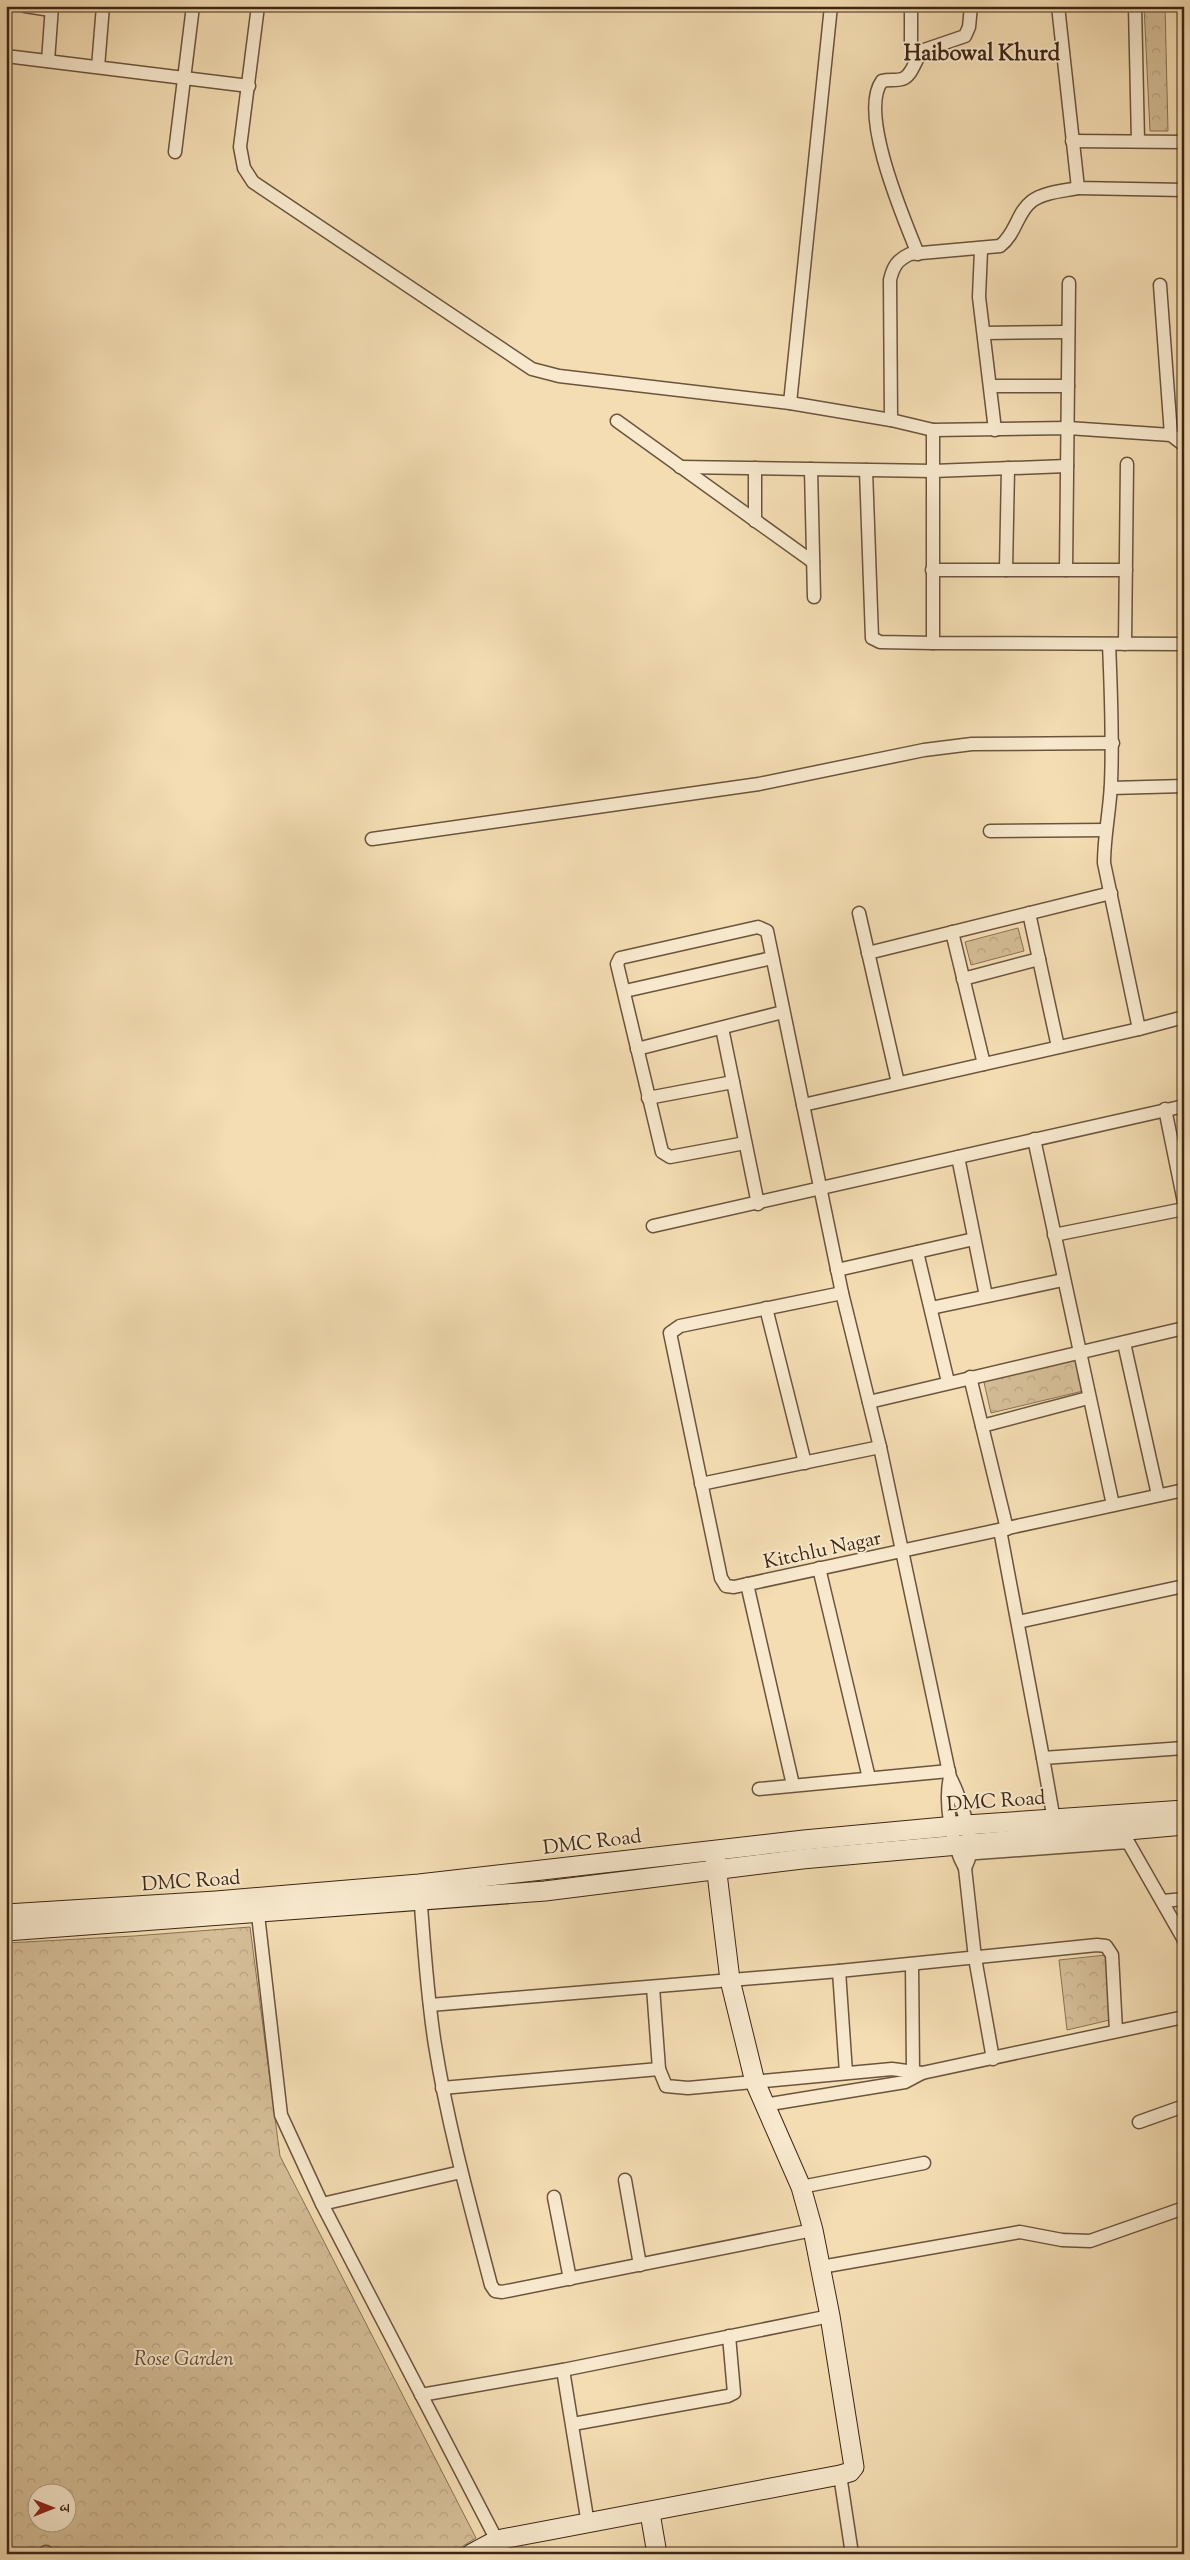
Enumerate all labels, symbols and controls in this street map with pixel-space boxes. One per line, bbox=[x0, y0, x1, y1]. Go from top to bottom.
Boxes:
district label: Haibowal Khurd bbox=[904, 39, 1061, 71]
street label: Kitchlu Nagar bbox=[761, 1525, 885, 1578]
street label: DMC Road bbox=[946, 1785, 1047, 1820]
street label: DMC Road bbox=[541, 1823, 643, 1864]
street label: DMC Road bbox=[141, 1865, 242, 1900]
park label: Rose Garden bbox=[134, 2346, 234, 2375]
north arrow bbox=[28, 2482, 78, 2532]
text: उ bbox=[53, 2503, 73, 2512]

